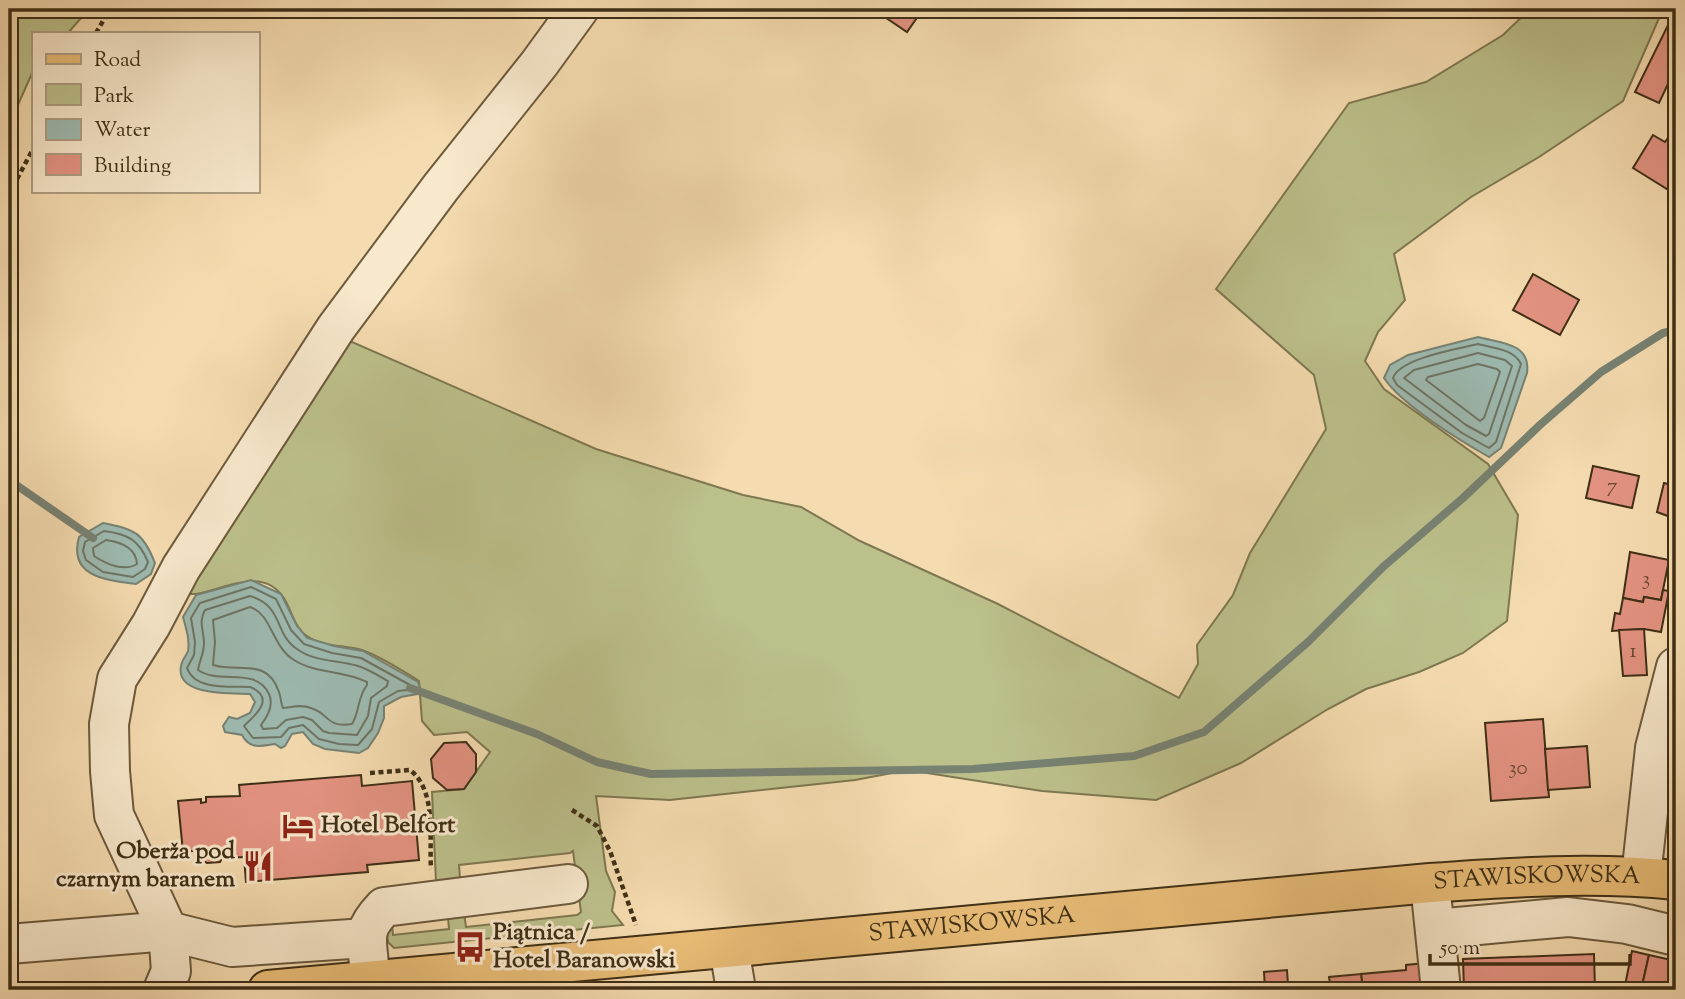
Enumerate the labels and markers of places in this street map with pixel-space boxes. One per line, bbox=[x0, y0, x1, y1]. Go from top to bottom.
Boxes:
hotel icon: Hotel Belfort bbox=[281, 809, 315, 843]
place label: Hotel Belfort bbox=[321, 809, 456, 843]
place label: Oberža pod czarnym baranem bbox=[56, 835, 235, 897]
restaurant icon: Oberža pod czarnym baranem bbox=[241, 849, 275, 883]
place label: Piątnica / Hotel Baranowski bbox=[493, 916, 676, 978]
bus stop icon: Piątnica / Hotel Baranowski bbox=[453, 930, 487, 964]

